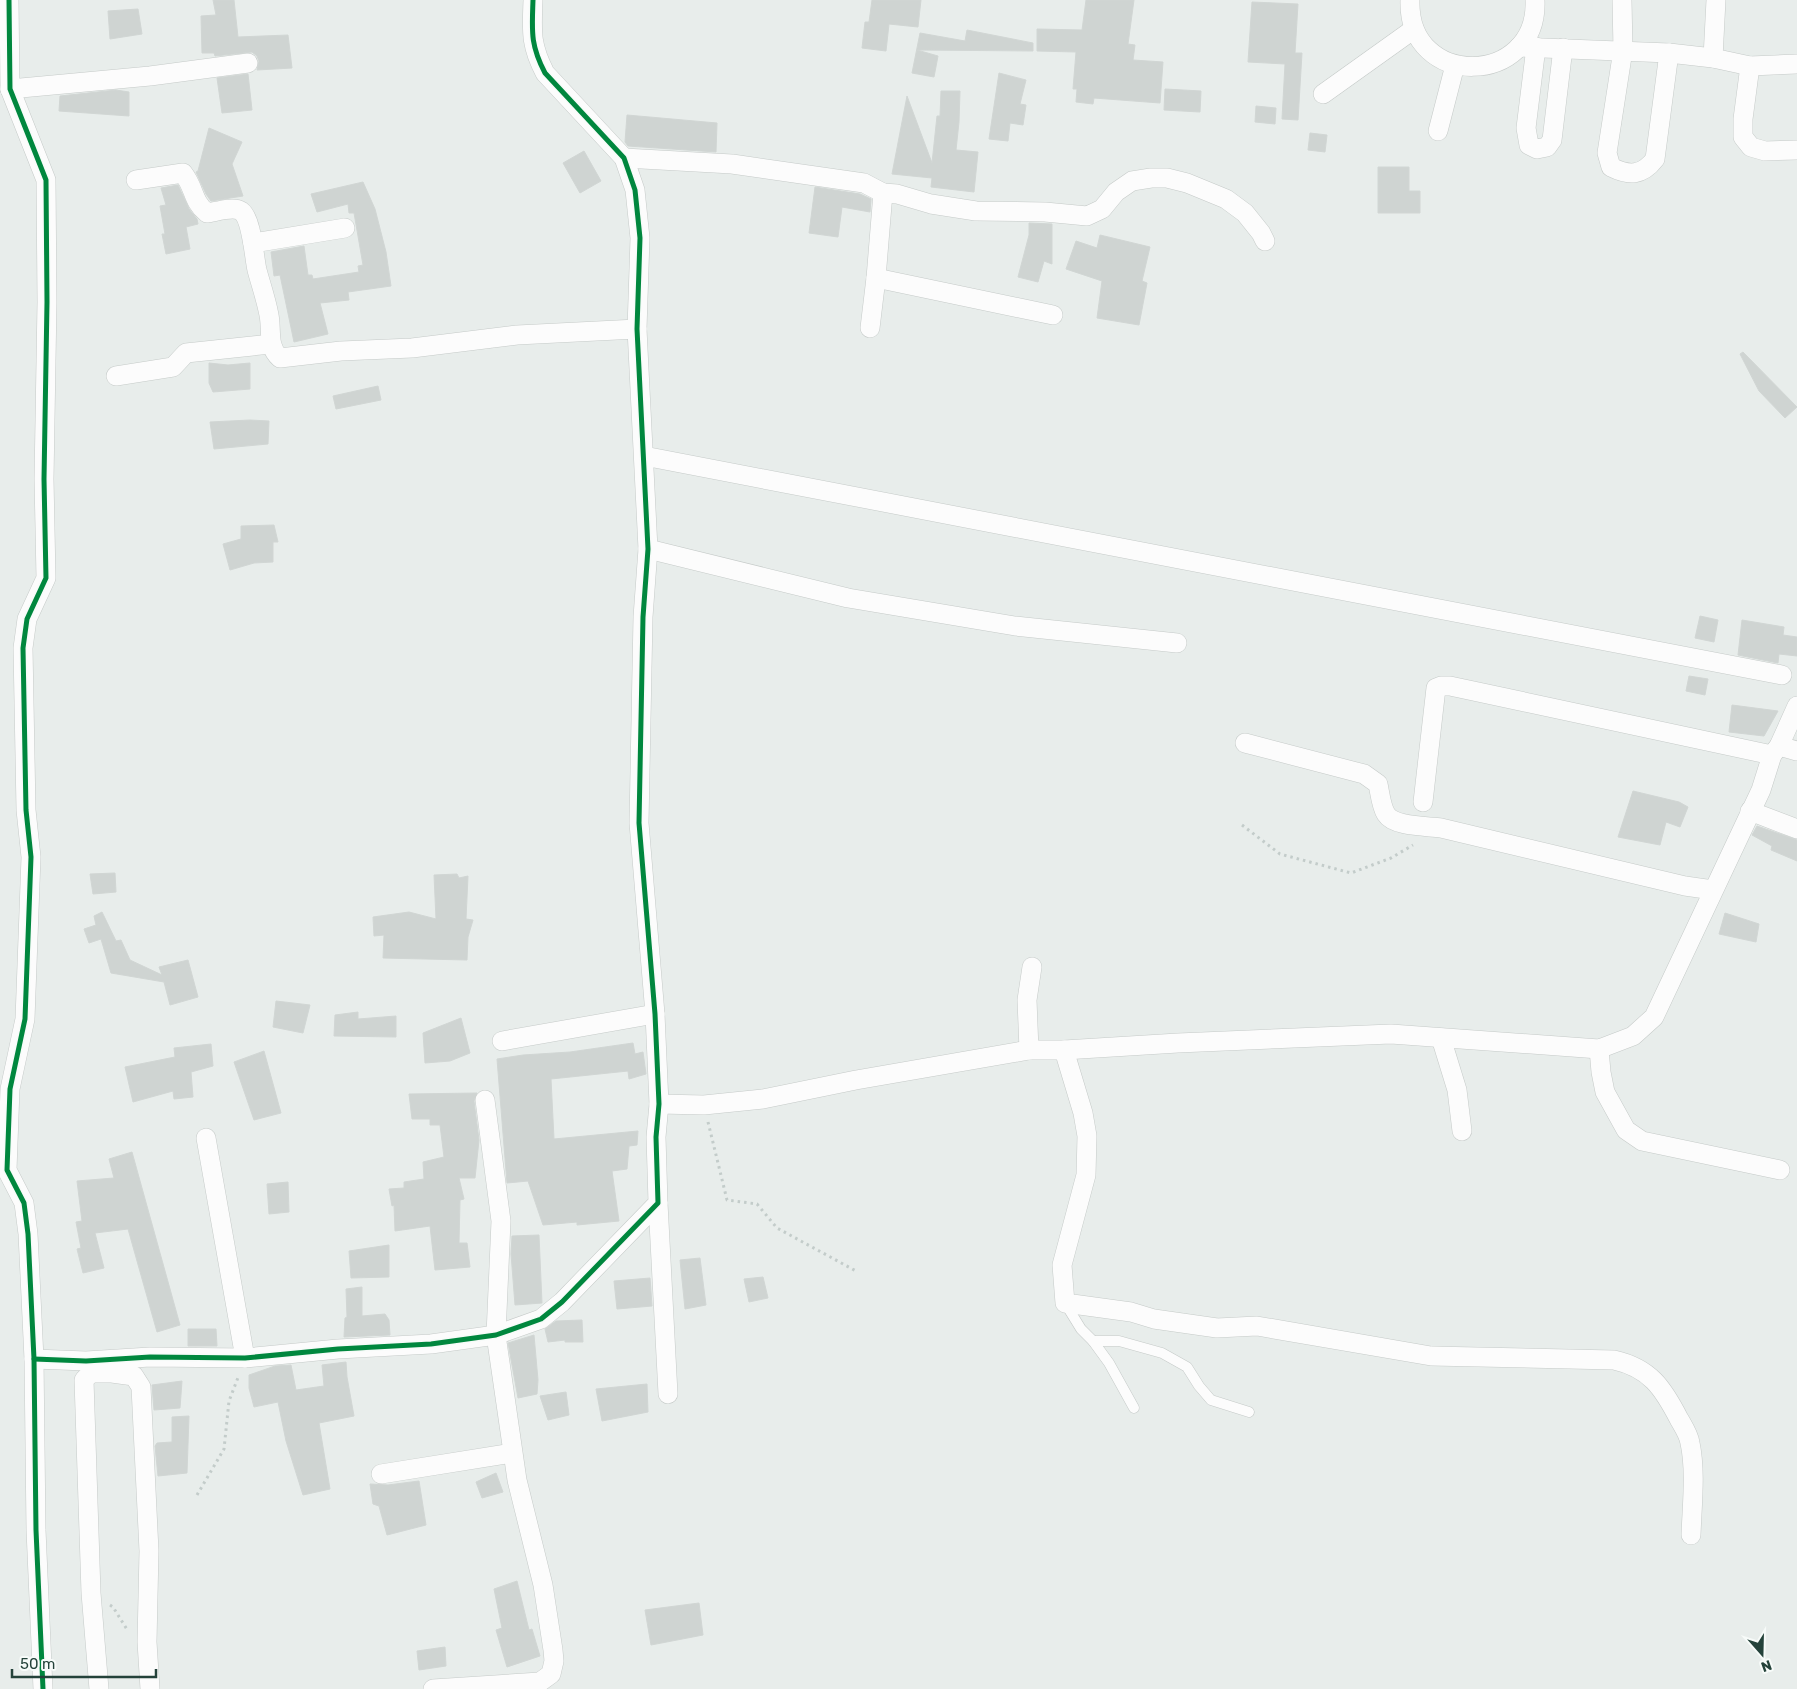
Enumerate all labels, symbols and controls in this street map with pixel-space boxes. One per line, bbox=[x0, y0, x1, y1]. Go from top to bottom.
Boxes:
north arrow bbox=[1737, 1629, 1787, 1679]
scale bar bbox=[12, 1646, 156, 1678]
text: 50 m bbox=[20, 1655, 55, 1673]
text: N bbox=[1759, 1656, 1774, 1675]

